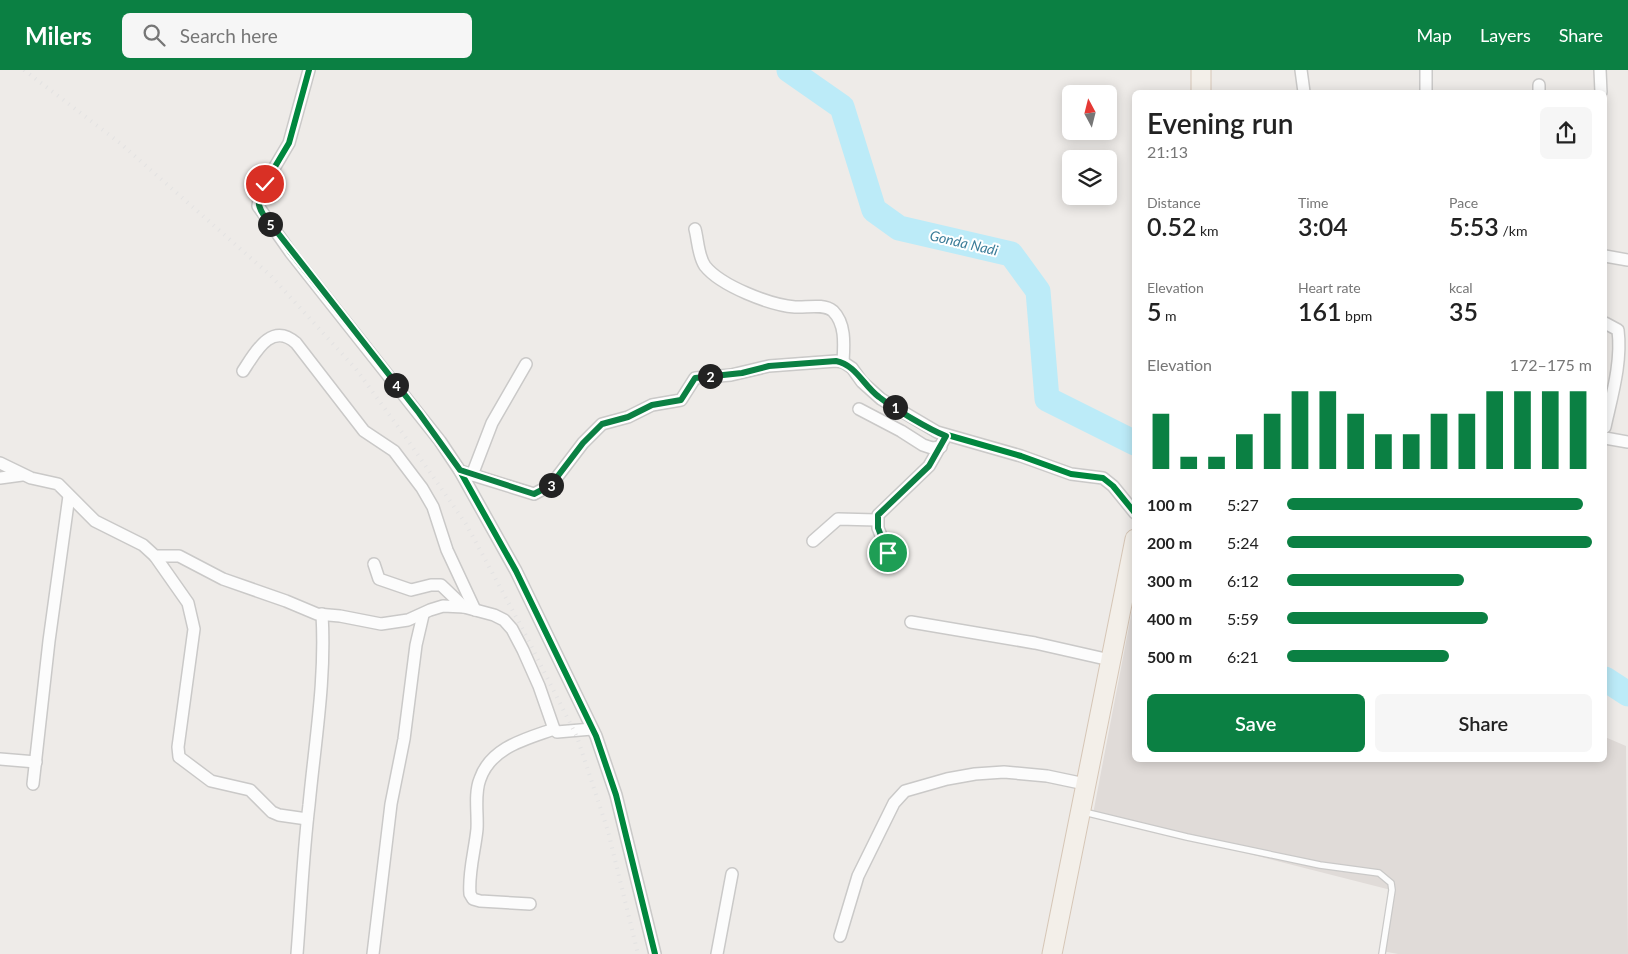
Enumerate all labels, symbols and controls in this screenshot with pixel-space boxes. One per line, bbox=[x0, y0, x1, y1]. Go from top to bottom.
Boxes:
search box bbox=[122, 13, 472, 58]
text: Milers bbox=[25, 21, 92, 50]
icon: search bbox=[140, 21, 168, 49]
text: Search here bbox=[180, 24, 278, 47]
text: Map bbox=[1416, 24, 1452, 46]
text: Layers bbox=[1480, 24, 1531, 46]
text: Share bbox=[1559, 24, 1603, 46]
north arrow bbox=[1062, 85, 1118, 140]
map controls bbox=[1062, 85, 1117, 205]
text: Evening run bbox=[1147, 106, 1293, 140]
button: share bbox=[1540, 107, 1592, 159]
text: 21:13 bbox=[1147, 142, 1188, 161]
button: layers bbox=[1062, 150, 1117, 205]
pin bbox=[244, 163, 286, 205]
icon: check bbox=[251, 170, 279, 198]
text: Distance bbox=[1147, 194, 1201, 211]
text: Time bbox=[1298, 194, 1329, 211]
text: Pace bbox=[1449, 194, 1478, 211]
text: 0.52 bbox=[1147, 211, 1196, 241]
text: 3:04 bbox=[1298, 211, 1348, 241]
text: 5:53 bbox=[1449, 211, 1499, 241]
pin: 5 bbox=[258, 212, 282, 236]
text: 5 bbox=[266, 216, 275, 233]
text: km bbox=[1196, 222, 1219, 239]
text: /km bbox=[1499, 222, 1527, 239]
water label: Gonda Nadi bbox=[928, 226, 1001, 259]
text: Elevation bbox=[1147, 279, 1204, 296]
text: Heart rate bbox=[1298, 279, 1361, 296]
text: kcal bbox=[1449, 279, 1473, 296]
text: 5 bbox=[1147, 296, 1162, 326]
text: 161 bbox=[1298, 296, 1342, 326]
text: 35 bbox=[1449, 296, 1478, 326]
text: m bbox=[1162, 307, 1177, 324]
text: bpm bbox=[1342, 307, 1372, 324]
text: Elevation bbox=[1147, 355, 1212, 374]
text: 172–175 m bbox=[1510, 355, 1592, 374]
pin: 2 bbox=[698, 364, 722, 388]
text: 2 bbox=[706, 368, 715, 385]
pin: 4 bbox=[384, 372, 408, 398]
text: 4 bbox=[392, 377, 401, 394]
pin: 1 bbox=[882, 394, 908, 420]
text: 1 bbox=[891, 399, 900, 416]
pin: 3 bbox=[538, 472, 564, 498]
text: 3 bbox=[547, 477, 556, 494]
text: 100 m bbox=[1147, 495, 1192, 514]
text: 5:27 bbox=[1227, 495, 1259, 514]
pin bbox=[867, 532, 909, 574]
text: 200 m bbox=[1147, 533, 1192, 552]
text: 5:24 bbox=[1227, 533, 1259, 552]
icon: arrive bbox=[874, 539, 902, 567]
text: 300 m bbox=[1147, 571, 1192, 590]
text: 6:12 bbox=[1227, 571, 1259, 590]
text: 400 m bbox=[1147, 609, 1192, 628]
text: 5:59 bbox=[1227, 609, 1259, 628]
text: 500 m bbox=[1147, 647, 1192, 666]
text: 6:21 bbox=[1227, 647, 1259, 666]
button: Save bbox=[1147, 694, 1365, 752]
button: Share bbox=[1375, 694, 1592, 752]

